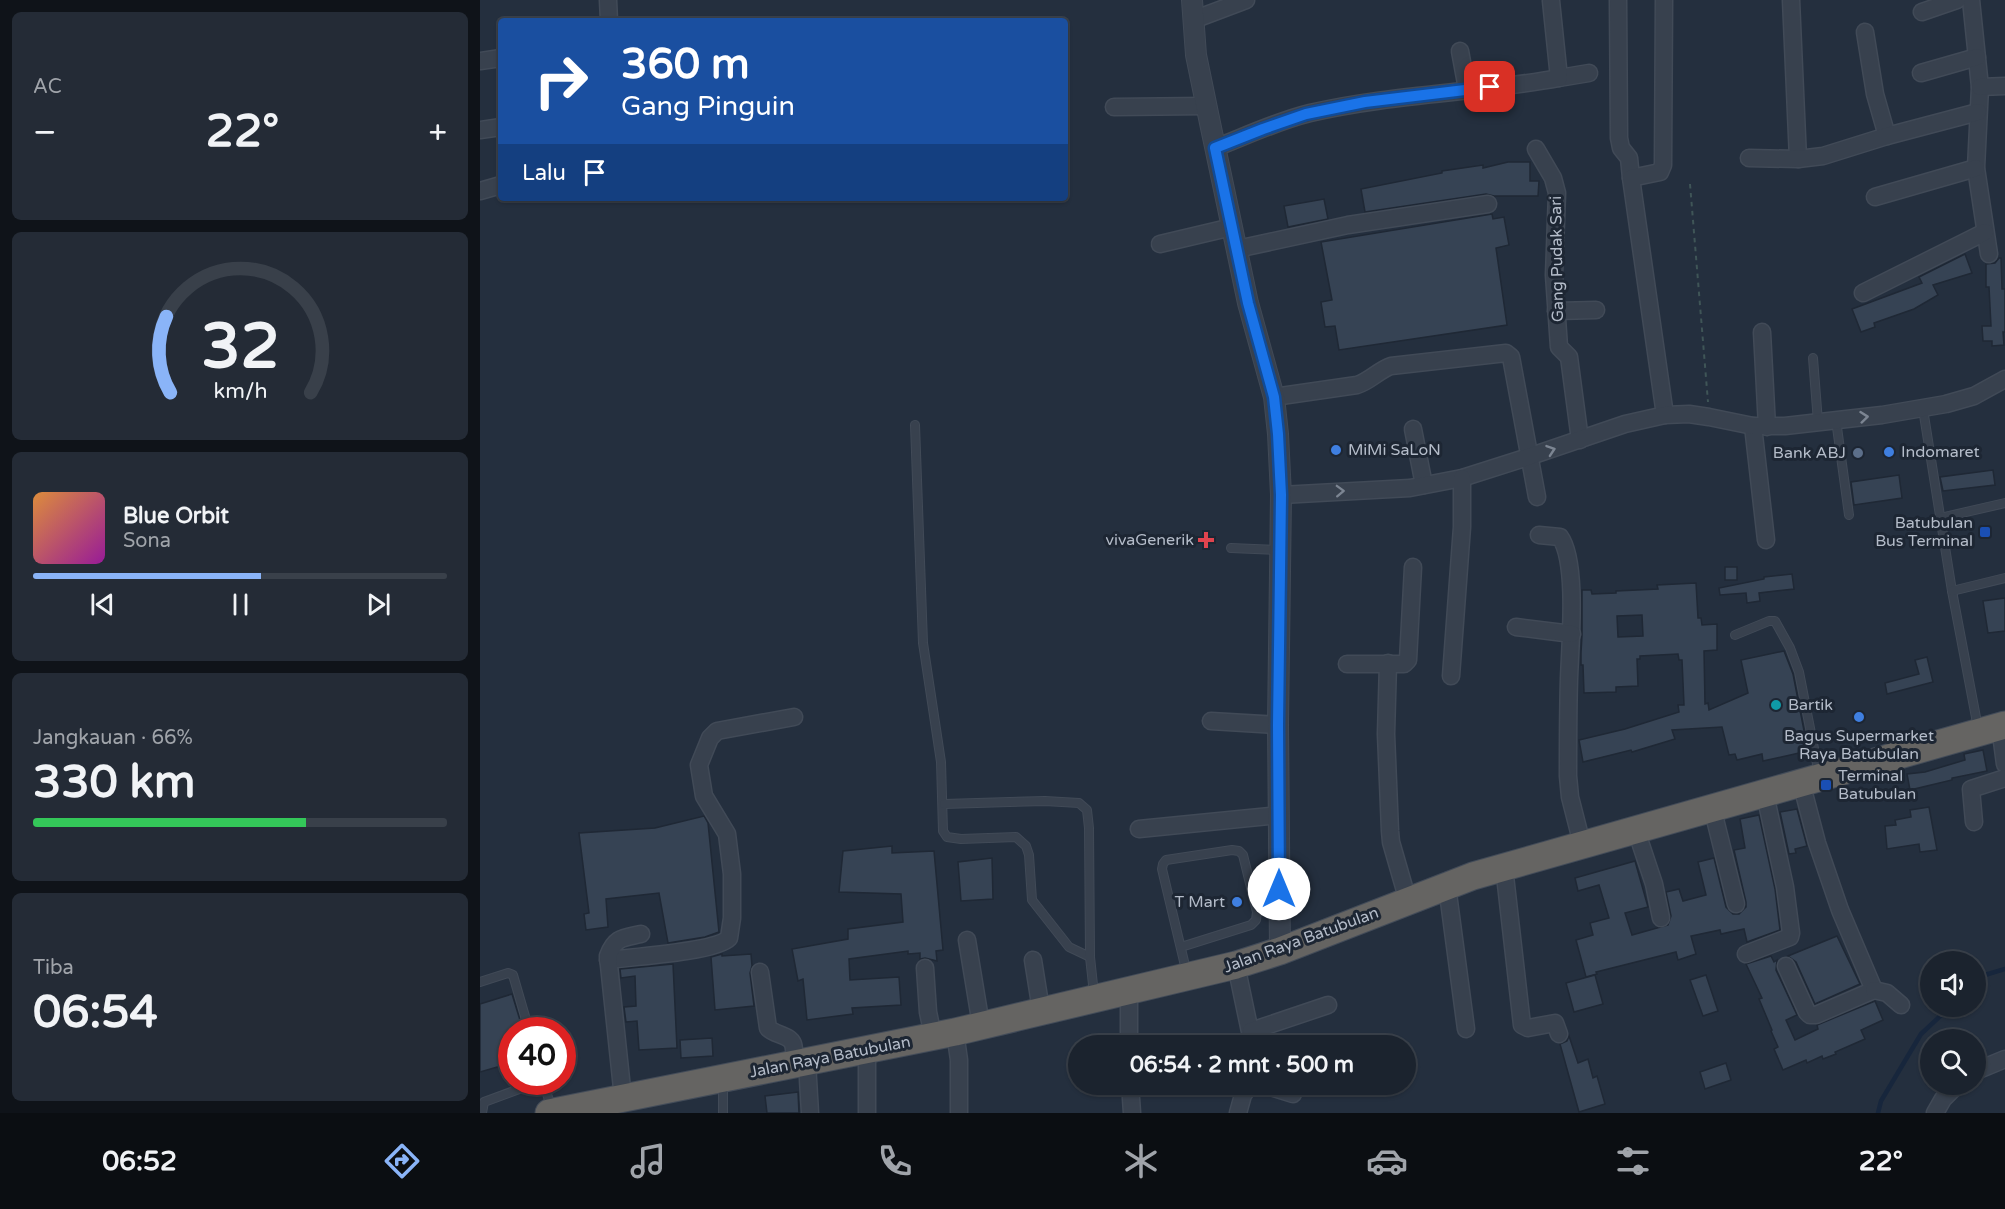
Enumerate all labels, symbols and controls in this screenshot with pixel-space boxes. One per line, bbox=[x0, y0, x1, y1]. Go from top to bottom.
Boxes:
text: 360 m bbox=[621, 39, 750, 90]
icon: right bbox=[522, 42, 600, 120]
pin bbox=[1464, 61, 1515, 112]
icon: arrive bbox=[1473, 70, 1506, 103]
text: AC bbox=[33, 75, 62, 99]
text: Gang Pinguin bbox=[621, 90, 795, 123]
text: 22° bbox=[206, 105, 279, 159]
text: − bbox=[33, 113, 57, 152]
text: + bbox=[428, 113, 447, 152]
icon: arrive bbox=[578, 156, 611, 189]
text: Lalu bbox=[522, 160, 566, 186]
street label: Gang Pudak Sari bbox=[1546, 196, 1568, 322]
text: 32 bbox=[201, 310, 279, 385]
text: km/h bbox=[213, 379, 267, 405]
one-way arrow bbox=[1860, 411, 1869, 423]
place label: MiMi SaLoN bbox=[1348, 440, 1441, 460]
place label: Indomaret bbox=[1901, 442, 1980, 462]
marker: MiMi SaLoN bbox=[1329, 443, 1343, 457]
place label: Bank ABJ bbox=[1773, 443, 1846, 463]
one-way arrow bbox=[1545, 445, 1555, 457]
marker: Indomaret bbox=[1882, 445, 1896, 459]
marker: Bank ABJ bbox=[1851, 446, 1865, 460]
one-way arrow bbox=[1335, 485, 1344, 498]
text: Blue Orbit bbox=[123, 503, 229, 529]
place label: Batubulan Bus Terminal bbox=[1875, 513, 1973, 551]
marker: Batubulan Bus Terminal bbox=[1978, 525, 1992, 539]
text: Sona bbox=[123, 529, 171, 553]
place label: vivaGenerik bbox=[1106, 530, 1194, 550]
marker: vivaGenerik bbox=[1199, 533, 1213, 547]
icon: previous bbox=[86, 588, 119, 621]
icon: pause bbox=[224, 588, 257, 621]
icon: next bbox=[362, 588, 395, 621]
place label: Bartik bbox=[1788, 695, 1833, 715]
marker: Bartik bbox=[1769, 698, 1783, 712]
marker: Bagus Supermarket Raya Batubulan bbox=[1852, 710, 1866, 724]
text: Jangkauan · 66% bbox=[33, 726, 193, 750]
place label: Bagus Supermarket Raya Batubulan bbox=[1784, 726, 1934, 764]
text: 330 km bbox=[33, 756, 195, 810]
place label: Terminal Batubulan bbox=[1838, 766, 1916, 804]
marker: Terminal Batubulan bbox=[1819, 778, 1833, 792]
position arrow bbox=[1247, 857, 1311, 921]
place label: T Mart bbox=[1174, 892, 1225, 912]
marker: T Mart bbox=[1230, 895, 1244, 909]
street label: Jalan Raya Batubulan bbox=[1221, 903, 1381, 977]
map controls bbox=[1920, 951, 1986, 1095]
button: sound bbox=[1920, 951, 1986, 1017]
text: Tiba bbox=[33, 956, 74, 980]
text: 06:54 bbox=[33, 986, 158, 1040]
speed limit sign: 40 bbox=[498, 1017, 576, 1095]
button: search bbox=[1920, 1029, 1986, 1095]
street label: Jalan Raya Batubulan bbox=[748, 1032, 912, 1082]
text: 06:54 · 2 mnt · 500 m bbox=[1130, 1052, 1354, 1078]
icon: directions bbox=[381, 1140, 423, 1182]
icon: music bbox=[627, 1140, 669, 1182]
icon: phone bbox=[874, 1140, 916, 1182]
icon: climate bbox=[1120, 1140, 1162, 1182]
icon: car bbox=[1366, 1140, 1408, 1182]
icon: filters bbox=[1612, 1140, 1654, 1182]
text: 06:52 bbox=[102, 1145, 177, 1178]
text: 22° bbox=[1859, 1145, 1903, 1178]

